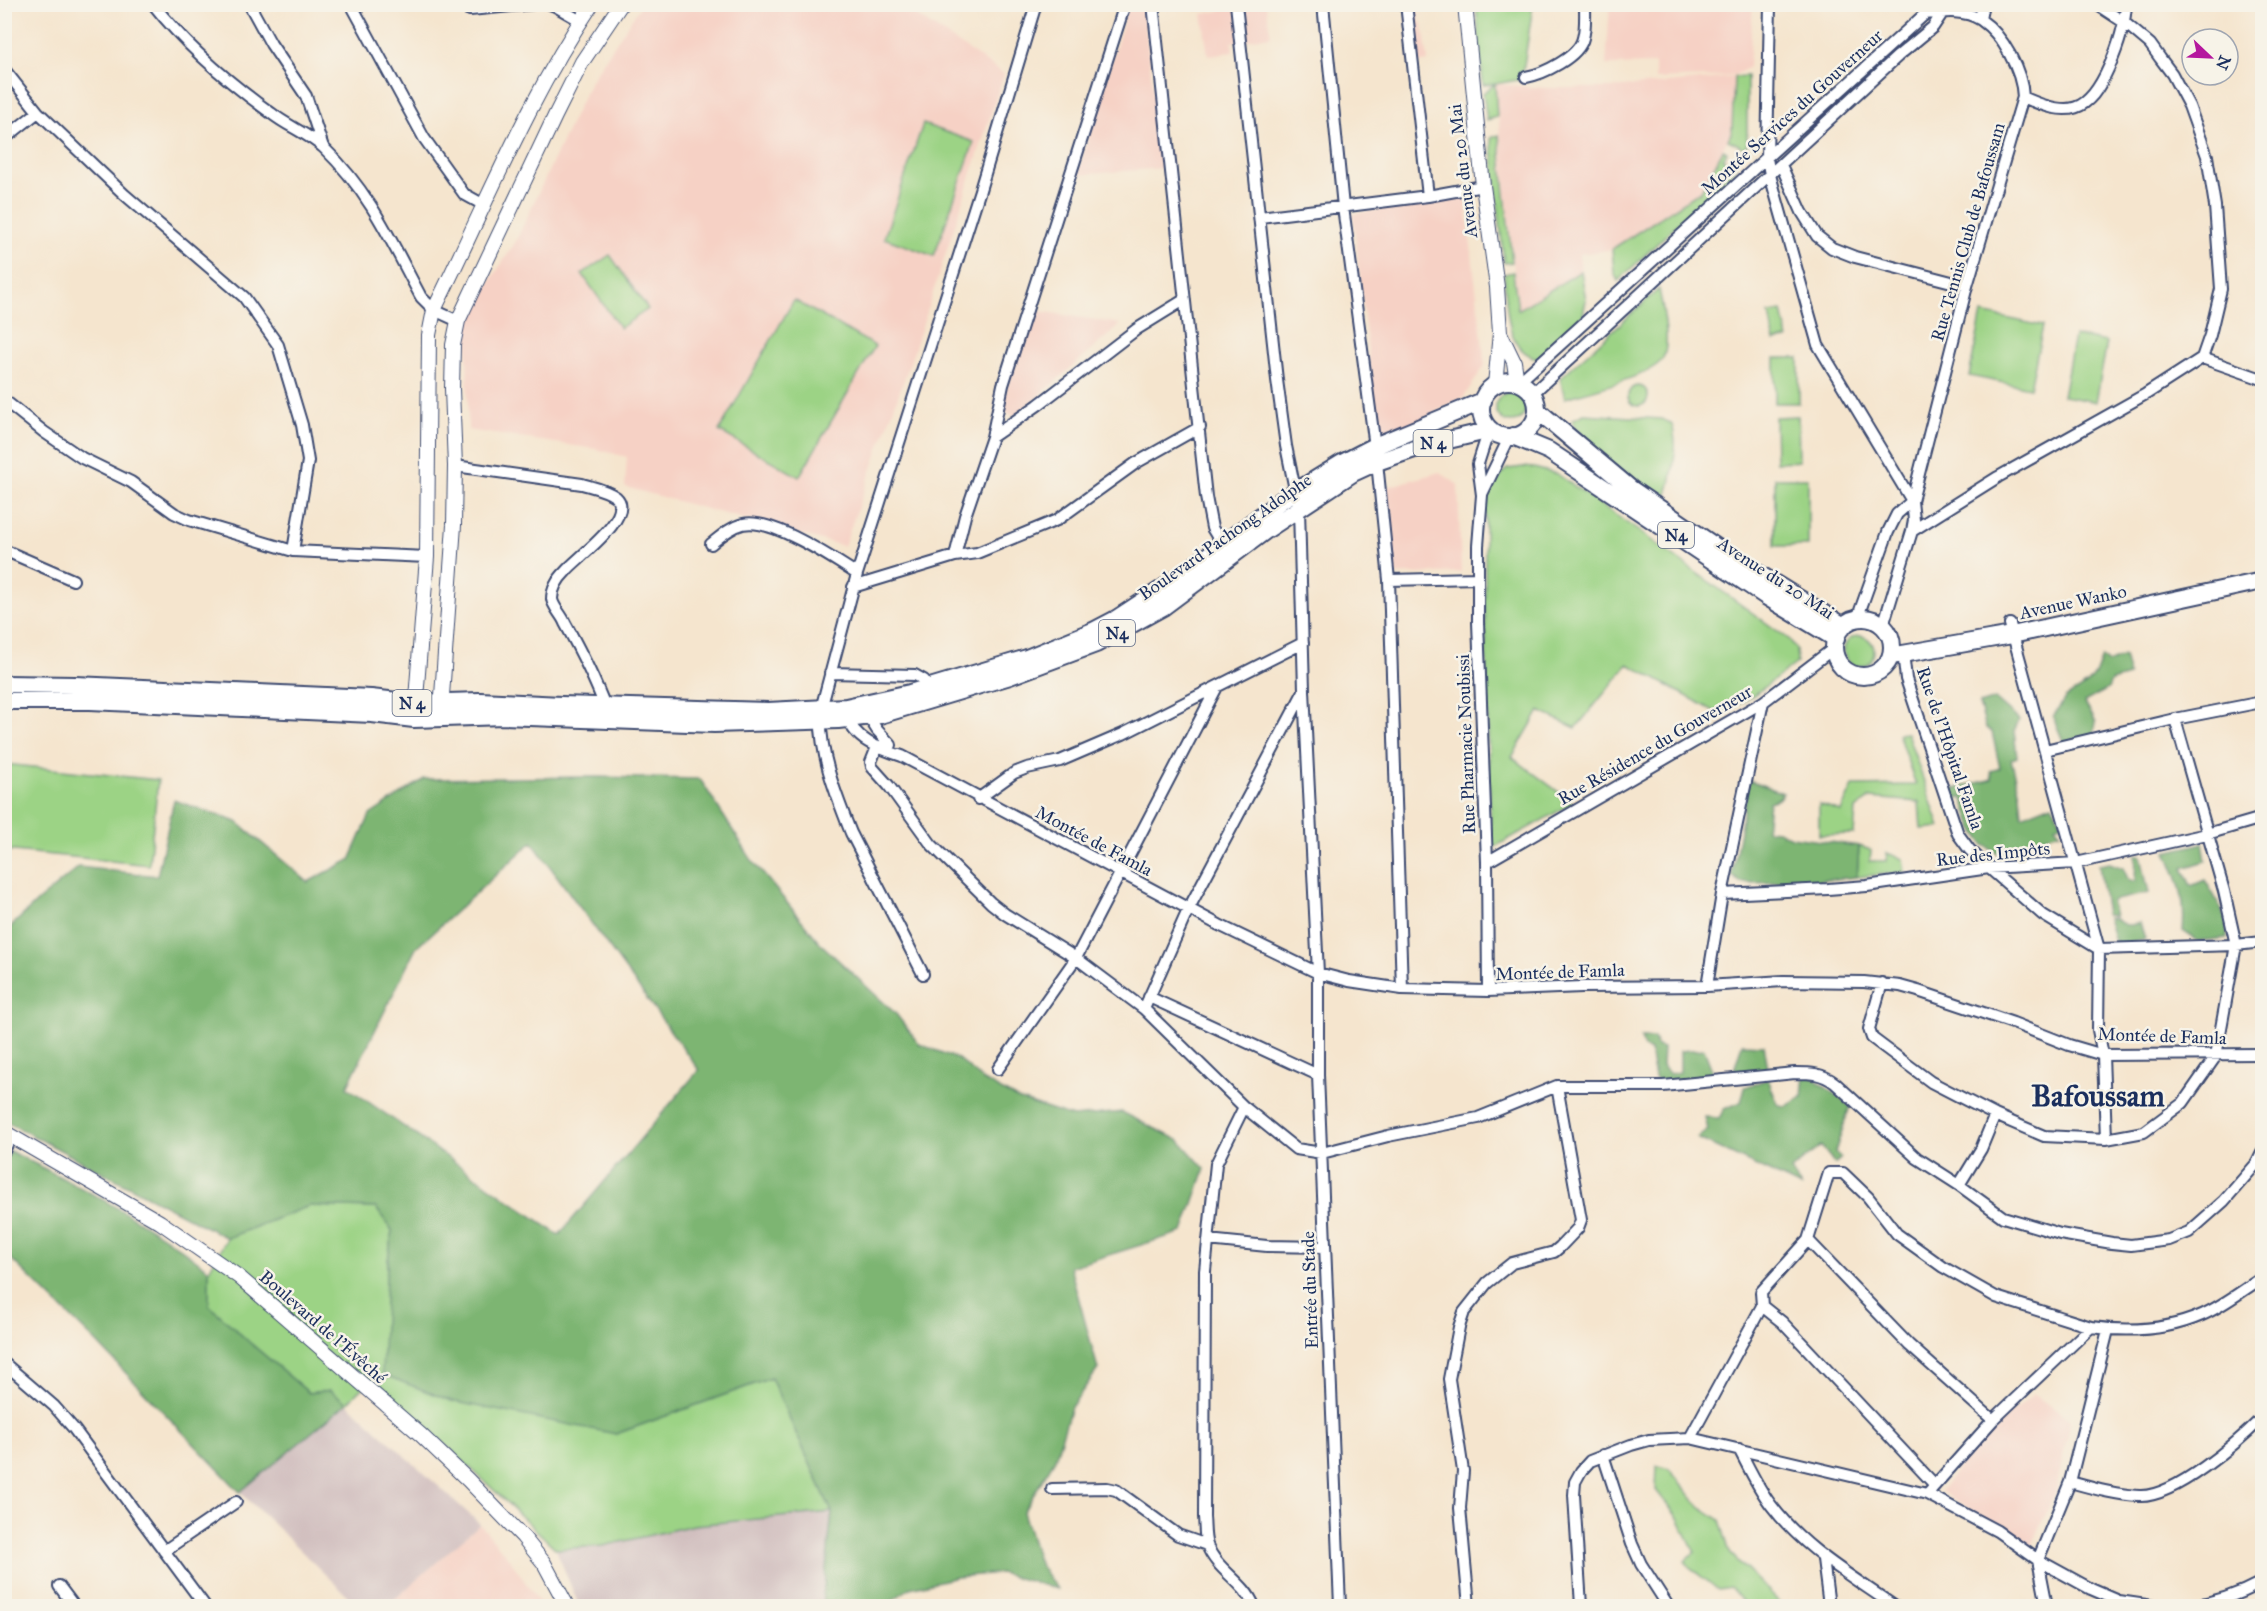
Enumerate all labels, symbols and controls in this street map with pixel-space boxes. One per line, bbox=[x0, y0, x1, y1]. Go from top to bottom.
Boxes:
street label: Montée Services du Gouverneur bbox=[1697, 24, 1888, 199]
north arrow bbox=[2180, 27, 2240, 87]
text: N bbox=[2212, 53, 2235, 73]
street label: Avenue du 20 Mai bbox=[1444, 103, 1482, 240]
street label: Rue Tennis Club de Bafoussam bbox=[1926, 120, 2010, 344]
road number: N 4 bbox=[1414, 430, 1452, 456]
street label: Boulevard Pachong Adolphe bbox=[1134, 469, 1316, 606]
road number: N4 bbox=[1658, 522, 1694, 548]
street label: Avenue du 20 Mai bbox=[1713, 532, 1839, 624]
street label: Avenue Wanko bbox=[2016, 580, 2129, 624]
road number: N4 bbox=[1099, 620, 1135, 646]
street label: Rue Pharmacie Noubissi bbox=[1452, 654, 1480, 834]
street label: Rue de l'Hôpital Famla bbox=[1912, 664, 1988, 833]
street label: Rue Résidence du Gouverneur bbox=[1554, 680, 1756, 810]
road number: N 4 bbox=[392, 690, 432, 716]
street label: Montée de Famla bbox=[1032, 801, 1157, 881]
street label: Rue des Impôts bbox=[1935, 837, 2051, 871]
street label: Montée de Famla bbox=[1495, 959, 1625, 985]
street label: Montée de Famla bbox=[2097, 1023, 2227, 1049]
district label: Bafoussam bbox=[2031, 1078, 2166, 1114]
street label: Entrée du Stade bbox=[1297, 1231, 1323, 1349]
street label: Boulevard de l'Évêché bbox=[255, 1264, 393, 1389]

